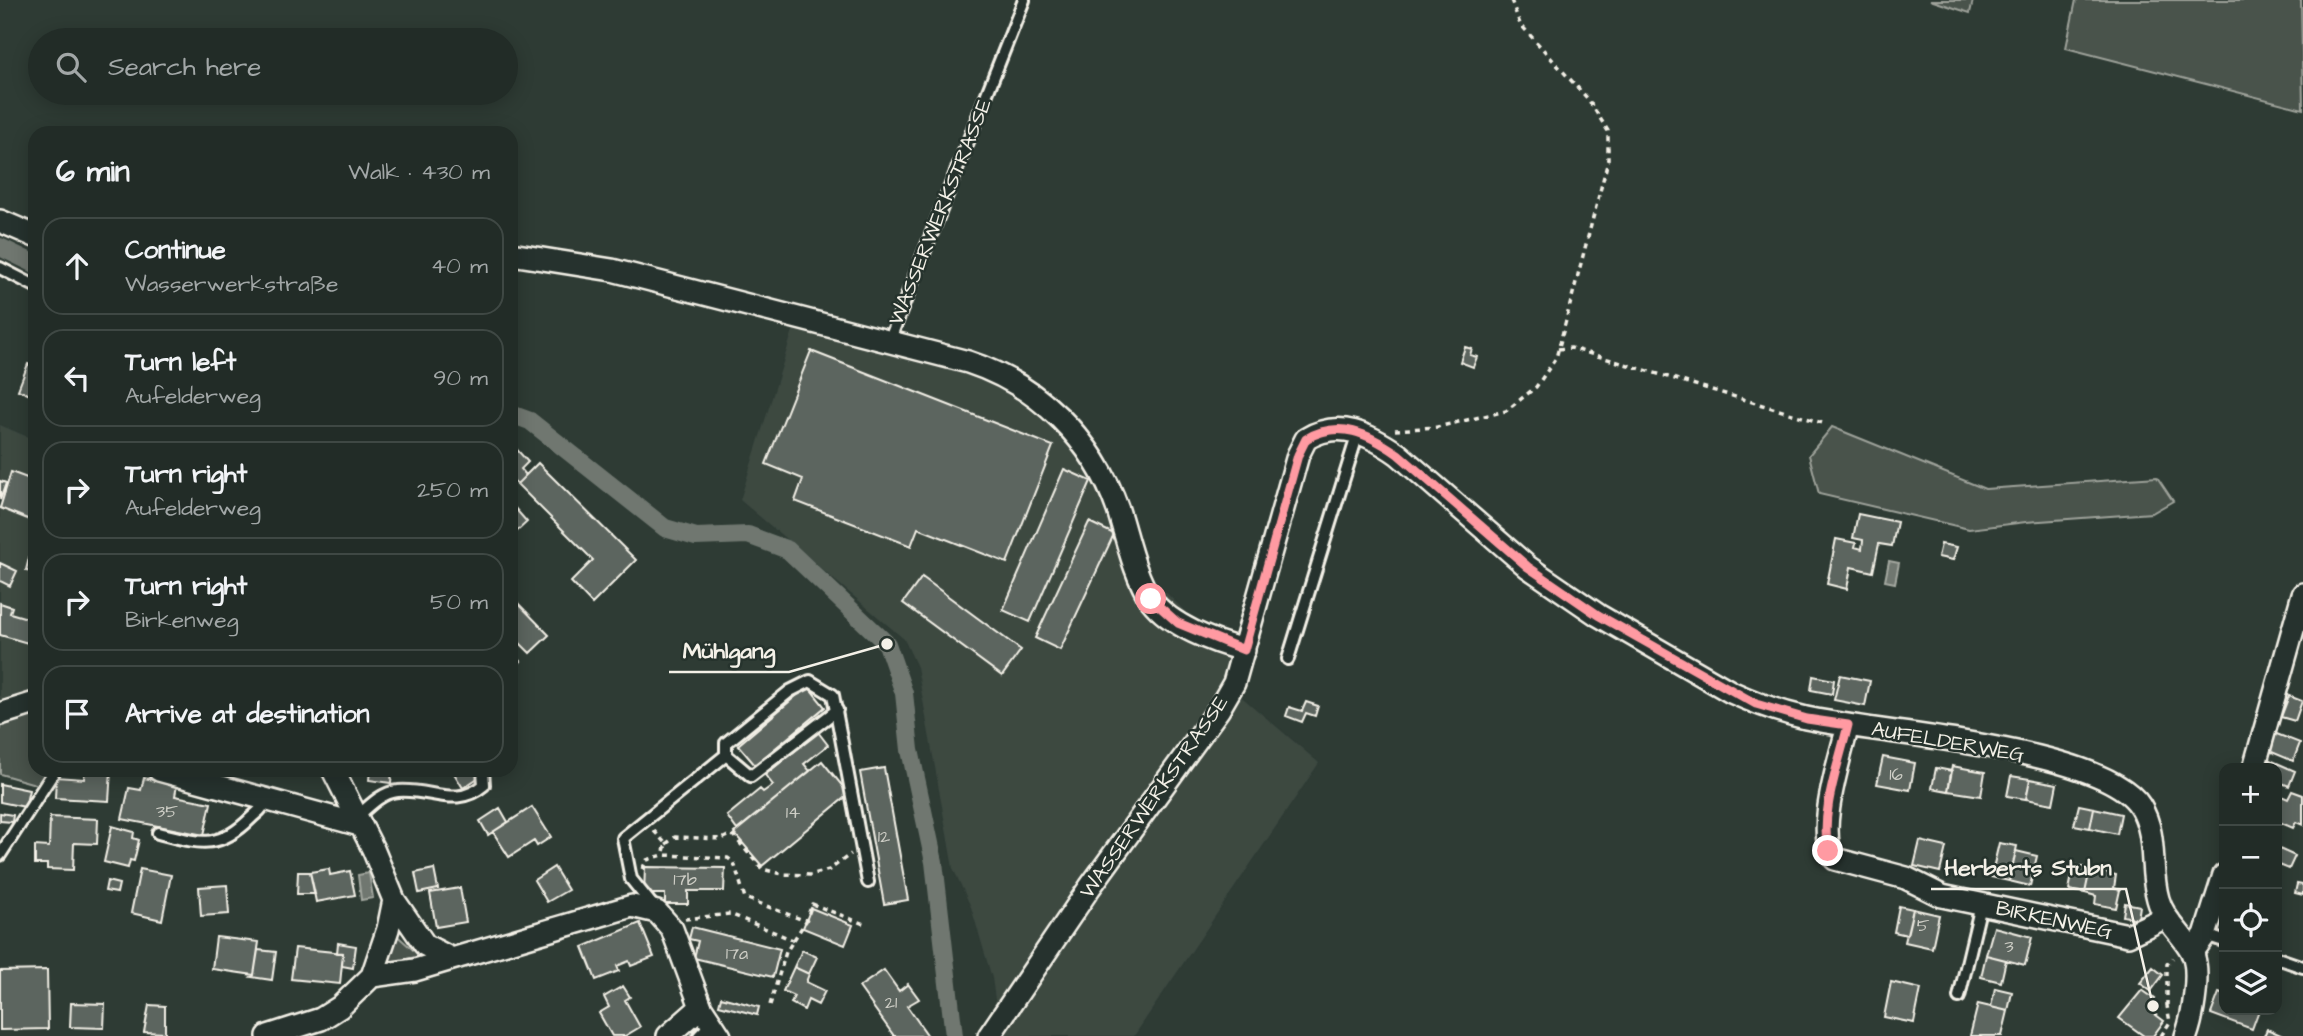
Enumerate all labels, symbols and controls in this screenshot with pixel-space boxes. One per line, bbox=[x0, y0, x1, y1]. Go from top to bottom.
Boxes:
search box bbox=[28, 28, 518, 105]
icon: search bbox=[52, 48, 90, 86]
text: Search here bbox=[108, 49, 261, 85]
street label: WASSERWERKSTRASSE bbox=[881, 94, 999, 330]
text: 6 min bbox=[56, 151, 130, 193]
text: Walk · 430 m bbox=[348, 156, 490, 188]
text: Continue bbox=[125, 232, 226, 268]
icon: ahead bbox=[58, 247, 96, 285]
text: 40 m bbox=[431, 250, 488, 282]
text: Wasserwerkstraße bbox=[125, 268, 338, 300]
text: Turn left bbox=[125, 344, 236, 380]
icon: left bbox=[58, 359, 96, 397]
text: 90 m bbox=[433, 362, 488, 394]
text: Aufelderweg bbox=[125, 380, 261, 412]
text: Turn right bbox=[125, 456, 247, 492]
icon: right bbox=[58, 471, 96, 509]
text: 250 m bbox=[417, 474, 488, 506]
text: Aufelderweg bbox=[125, 492, 261, 524]
text: Turn right bbox=[125, 568, 247, 604]
icon: right bbox=[58, 583, 96, 621]
route start bbox=[1135, 583, 1166, 614]
text: 50 m bbox=[430, 586, 488, 618]
text: Birkenweg bbox=[125, 604, 239, 636]
callout: Mühlgang bbox=[669, 628, 789, 672]
text: Mühlgang bbox=[683, 635, 775, 668]
street label: WASSERWERKSTRASSE bbox=[1073, 689, 1236, 904]
icon: arrive bbox=[58, 695, 96, 733]
text: Arrive at destination bbox=[125, 696, 370, 732]
street label: AUFELDERWEG bbox=[1869, 714, 2027, 770]
house number: 16 bbox=[1889, 762, 1903, 787]
map controls bbox=[2219, 763, 2282, 1015]
button: + bbox=[2219, 763, 2282, 826]
house number: 35 bbox=[156, 799, 178, 824]
house number: 14 bbox=[786, 800, 800, 825]
house number: 12 bbox=[878, 824, 891, 849]
button: − bbox=[2219, 826, 2282, 889]
route end bbox=[1812, 835, 1843, 866]
callout: Herberts Stubn bbox=[1931, 845, 2126, 889]
text: Herberts Stubn bbox=[1944, 852, 2112, 884]
house number: 17b bbox=[673, 867, 697, 892]
button: locate bbox=[2219, 889, 2282, 952]
street label: BIRKENWEG bbox=[1993, 894, 2115, 947]
house number: 5 bbox=[1917, 913, 1930, 938]
house number: 3 bbox=[2004, 934, 2014, 959]
house number: 17a bbox=[726, 941, 748, 966]
button: layers bbox=[2219, 952, 2282, 1015]
house number: 21 bbox=[885, 990, 897, 1015]

